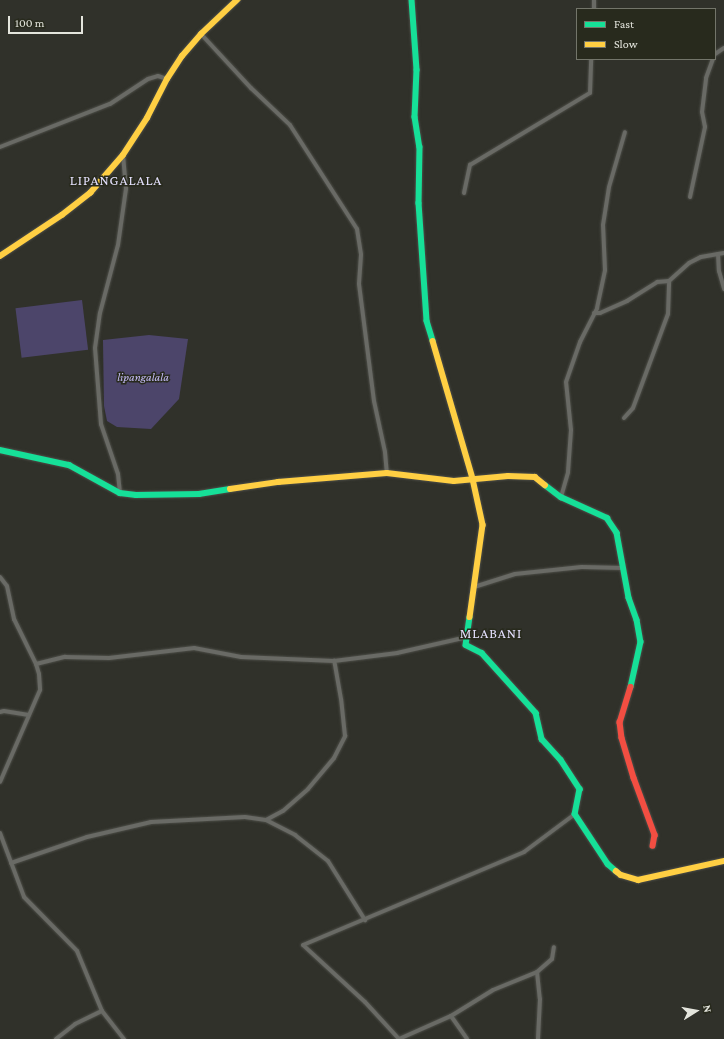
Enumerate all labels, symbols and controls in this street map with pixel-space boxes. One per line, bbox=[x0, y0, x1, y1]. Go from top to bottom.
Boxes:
scale bar bbox=[10, 8, 85, 34]
legend bbox=[576, 8, 716, 60]
text: 100 m bbox=[15, 16, 44, 30]
text: Fast bbox=[614, 17, 634, 31]
text: Slow bbox=[614, 37, 638, 51]
district label: LIPANGALALA bbox=[70, 172, 162, 188]
park label: lipangalala bbox=[117, 371, 169, 385]
district label: MLABANI bbox=[460, 625, 522, 641]
north arrow bbox=[676, 991, 716, 1031]
text: N bbox=[701, 1004, 714, 1014]

